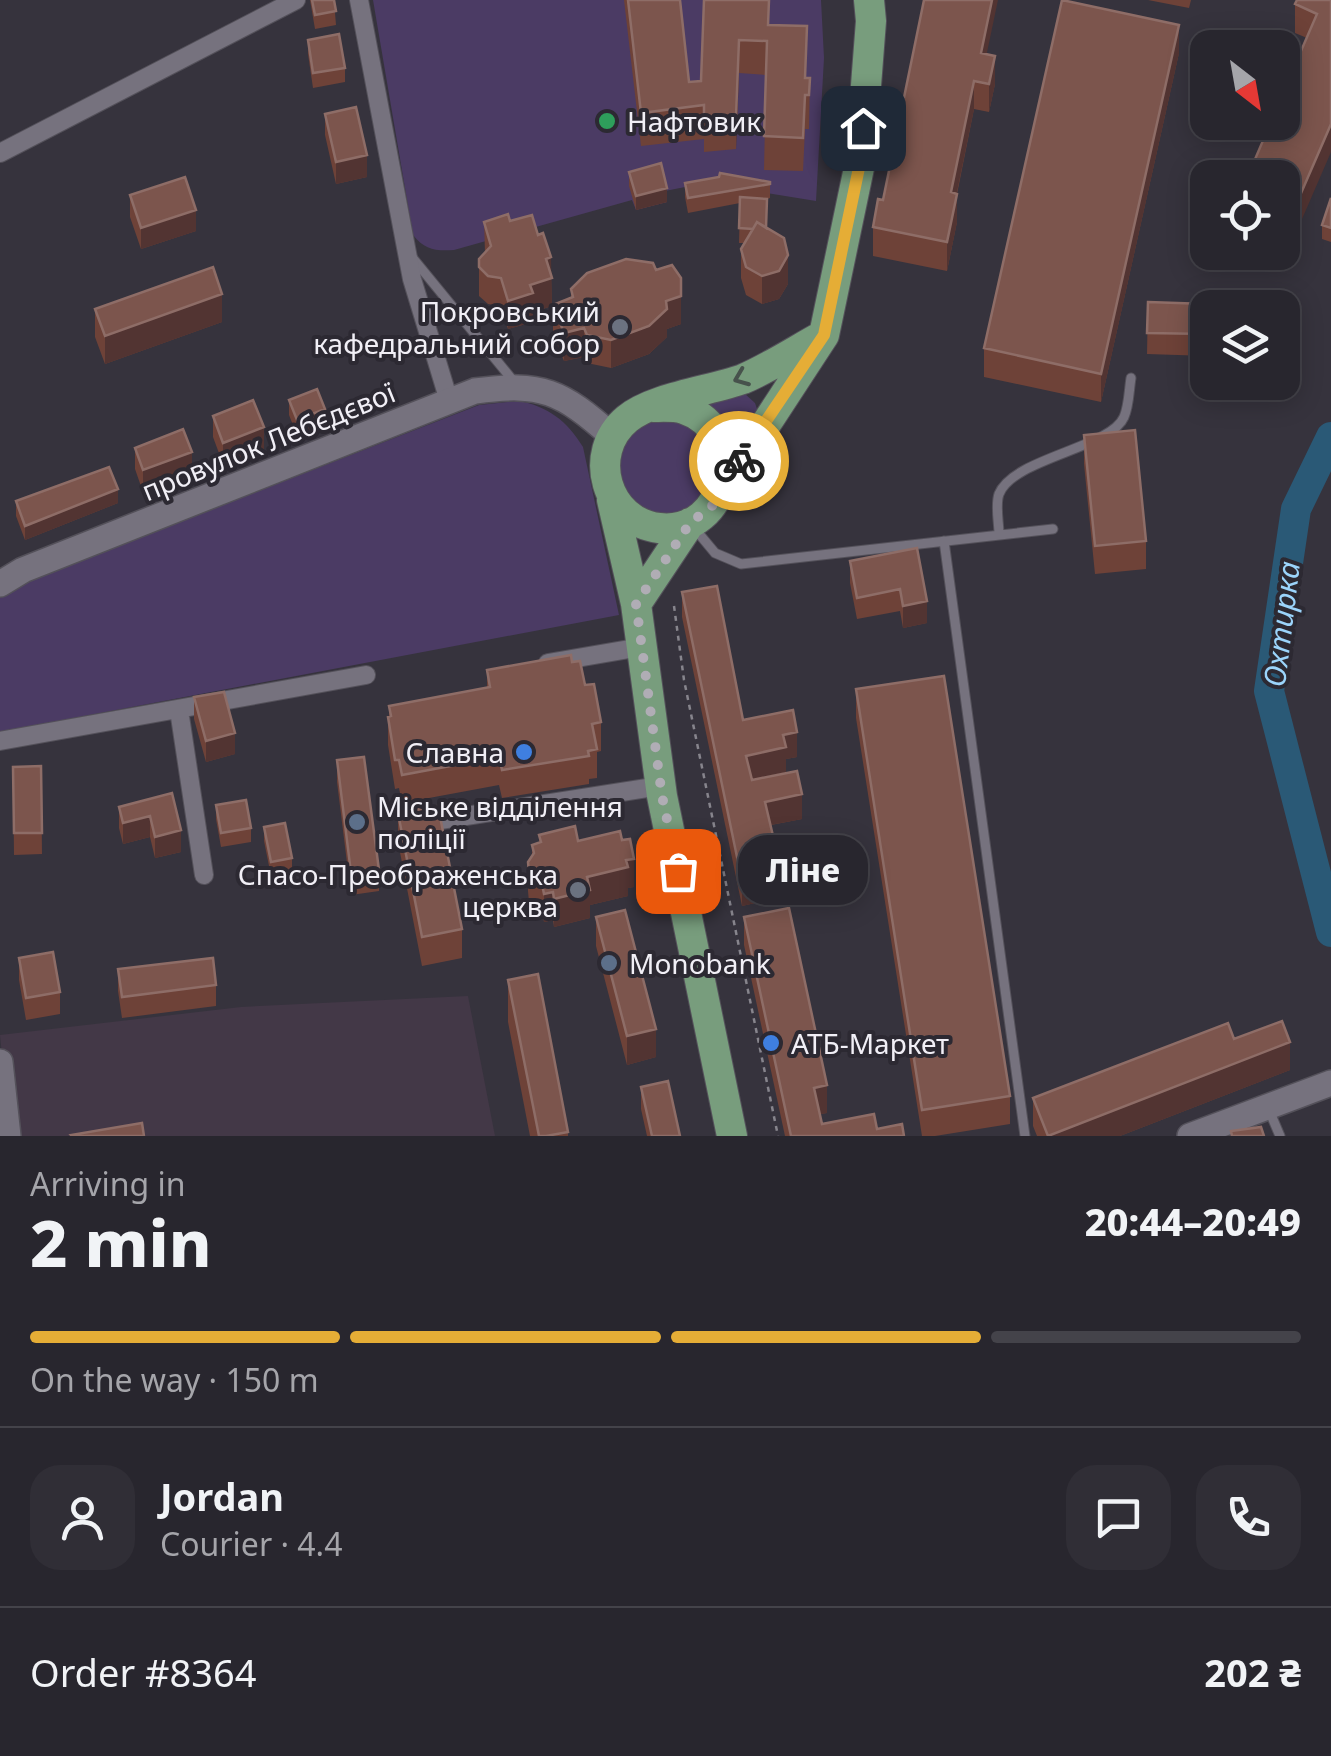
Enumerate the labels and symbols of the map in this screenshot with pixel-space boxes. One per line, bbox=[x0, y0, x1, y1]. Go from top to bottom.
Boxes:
north arrow bbox=[1190, 30, 1300, 140]
pin bbox=[821, 86, 906, 171]
place label: Нафтовик bbox=[627, 102, 761, 140]
marker: Нафтовик bbox=[596, 110, 618, 132]
place label: Покровський кафедральний собор bbox=[313, 292, 600, 362]
marker: Покровський кафедральний собор bbox=[609, 316, 631, 338]
one-way arrow bbox=[734, 366, 751, 386]
street label: провулок Лебєдєвої bbox=[136, 373, 400, 509]
courier bbox=[689, 411, 789, 511]
water label: Охтирка bbox=[1253, 559, 1309, 689]
place label: Славна bbox=[406, 733, 504, 771]
marker: Славна bbox=[513, 741, 535, 763]
place label: Міське відділення поліції bbox=[377, 787, 623, 857]
marker: Міське відділення поліції bbox=[346, 811, 368, 833]
pin bbox=[636, 829, 721, 914]
callout: Ліне bbox=[738, 836, 868, 906]
place label: Спасо-Преображенська церква bbox=[238, 855, 558, 925]
marker: Спасо-Преображенська церква bbox=[567, 879, 589, 901]
place label: Monobank bbox=[629, 944, 771, 982]
marker: Monobank bbox=[598, 952, 620, 974]
place label: АТБ-Маркет bbox=[791, 1024, 949, 1062]
marker: АТБ-Маркет bbox=[760, 1032, 782, 1054]

